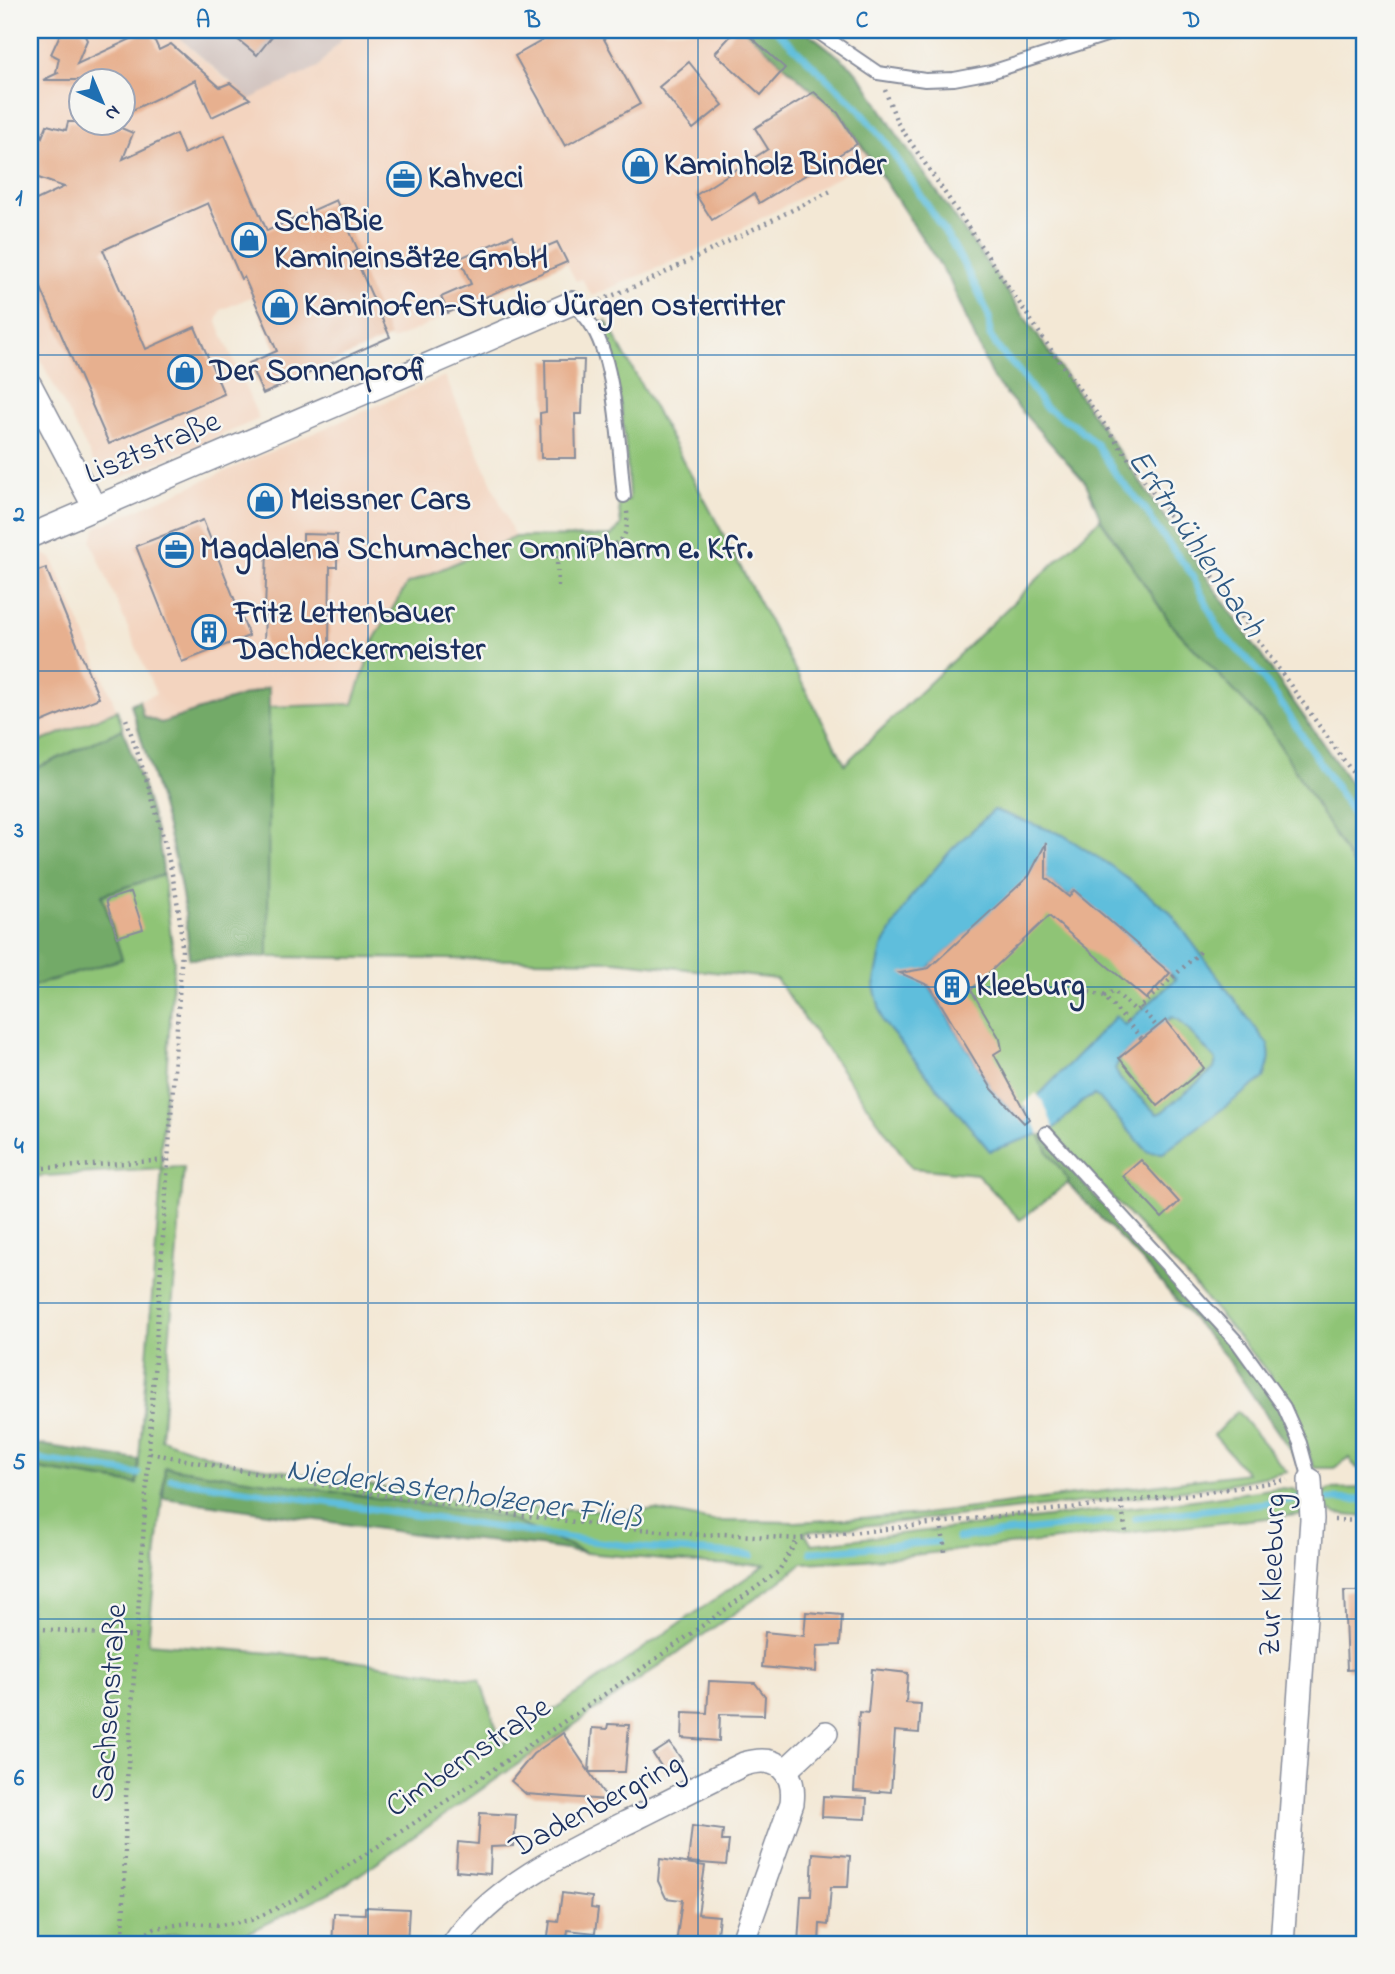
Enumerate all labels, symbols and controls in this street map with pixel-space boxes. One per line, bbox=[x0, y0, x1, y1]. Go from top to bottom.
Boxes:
text: A bbox=[196, 5, 210, 38]
text: B bbox=[524, 5, 541, 38]
text: C bbox=[856, 5, 869, 38]
text: D bbox=[1183, 5, 1200, 38]
north arrow bbox=[66, 66, 136, 136]
text: N bbox=[98, 98, 126, 127]
place label: Kaminholz Binder bbox=[664, 143, 887, 190]
shop icon: Kaminholz Binder bbox=[621, 147, 659, 185]
place label: Kahveci bbox=[428, 156, 524, 203]
office icon: Kahveci bbox=[385, 160, 423, 198]
text: 1 bbox=[15, 183, 23, 216]
place label: SchaBie Kamineinsätze GmbH bbox=[274, 199, 548, 283]
shop icon: SchaBie Kamineinsätze GmbH bbox=[230, 221, 268, 259]
place label: Kaminofen-Studio Jürgen Osterritter bbox=[304, 284, 786, 332]
shop icon: Kaminofen-Studio Jürgen Osterritter bbox=[261, 288, 299, 326]
place label: Der Sonnenprofi bbox=[208, 349, 429, 396]
shop icon: Der Sonnenprofi bbox=[166, 353, 204, 391]
street label: Lisztstraße bbox=[78, 399, 229, 499]
water label: Erftmühlenbach bbox=[1114, 440, 1276, 649]
place label: Meissner Cars bbox=[290, 478, 471, 525]
shop icon: Meissner Cars bbox=[246, 482, 284, 520]
text: 2 bbox=[12, 499, 25, 532]
place label: Magdalena Schumacher OmniPharm e. Kfr. bbox=[200, 527, 753, 575]
office icon: Magdalena Schumacher OmniPharm e. Kfr. bbox=[157, 531, 195, 569]
place label: Fritz Lettenbauer Dachdeckermeister bbox=[232, 591, 486, 675]
building icon: Fritz Lettenbauer Dachdeckermeister bbox=[190, 613, 228, 651]
text: 3 bbox=[13, 815, 24, 848]
place label: Kleeburg bbox=[976, 964, 1085, 1012]
building icon: Kleeburg bbox=[933, 968, 971, 1006]
text: 4 bbox=[14, 1131, 24, 1164]
water label: Niederkastenholzener Fließ bbox=[283, 1446, 645, 1544]
text: 5 bbox=[12, 1447, 26, 1480]
street label: Zur Kleeburg bbox=[1248, 1493, 1300, 1657]
street label: Sachsenstraße bbox=[81, 1601, 141, 1804]
street label: Cimbernstraße bbox=[377, 1685, 562, 1831]
street label: Dadenbergring bbox=[501, 1742, 692, 1873]
text: 6 bbox=[14, 1763, 25, 1796]

